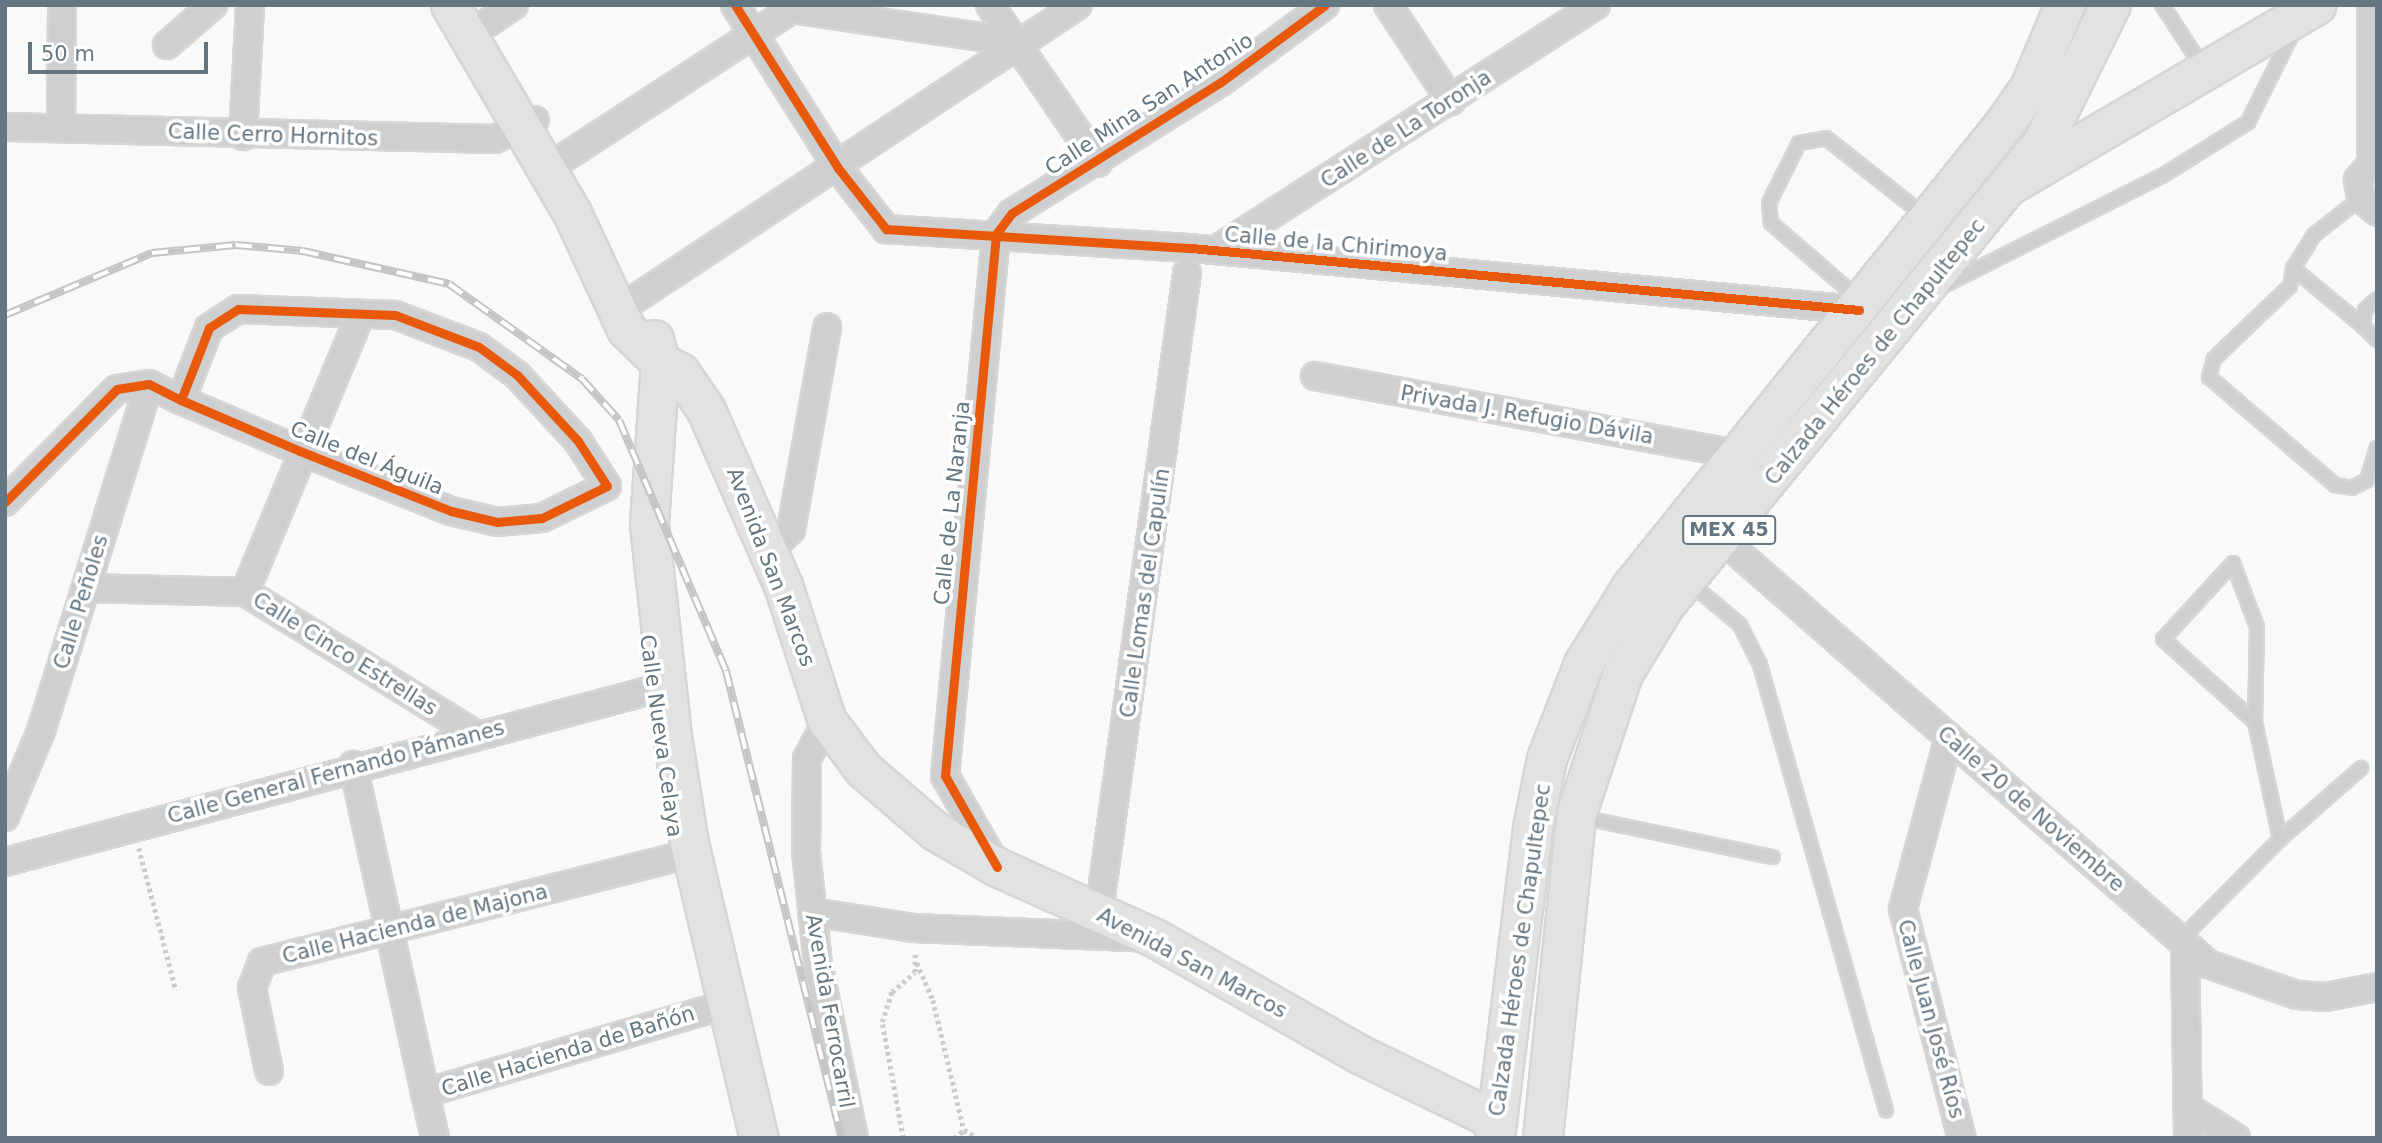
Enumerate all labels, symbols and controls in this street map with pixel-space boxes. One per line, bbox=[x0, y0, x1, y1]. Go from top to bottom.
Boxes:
street label: Calle Mina San Antonio bbox=[1040, 27, 1258, 181]
scale bar bbox=[32, 28, 212, 72]
text: 50 m bbox=[41, 42, 95, 66]
street label: Calle de La Toronja bbox=[1316, 64, 1496, 194]
street label: Calle Cerro Hornitos bbox=[167, 119, 379, 151]
street label: Calzada Héroes de Chapultepec bbox=[1760, 214, 1990, 490]
street label: Calle de la Chirimoya bbox=[1223, 222, 1449, 266]
street label: Privada J. Refugio Dávila bbox=[1399, 380, 1655, 450]
street label: Calle de La Naranja bbox=[929, 400, 975, 606]
street label: Calle del Águila bbox=[287, 416, 447, 500]
street label: Avenida San Marcos bbox=[721, 464, 821, 670]
street label: Calle Lomas del Capulín bbox=[1115, 467, 1175, 719]
road number: MEX 45 bbox=[1682, 514, 1776, 545]
street label: Calle Peñoles bbox=[49, 532, 113, 672]
street label: Calle Cinco Estrellas bbox=[248, 587, 442, 721]
street label: Calle Nueva Celaya bbox=[634, 633, 688, 839]
street label: Calle General Fernando Pámanes bbox=[165, 715, 507, 829]
street label: Calle 20 de Noviembre bbox=[1932, 721, 2130, 897]
street label: Calzada Héroes de Chapultepec bbox=[1484, 782, 1556, 1118]
street label: Calle Hacienda de Majona bbox=[280, 879, 550, 969]
street label: Avenida San Marcos bbox=[1093, 902, 1291, 1024]
street label: Avenida Ferrocarril bbox=[801, 912, 859, 1110]
street label: Calle Juan José Ríos bbox=[1892, 917, 1970, 1121]
street label: Calle Hacienda de Bañón bbox=[438, 1000, 698, 1102]

